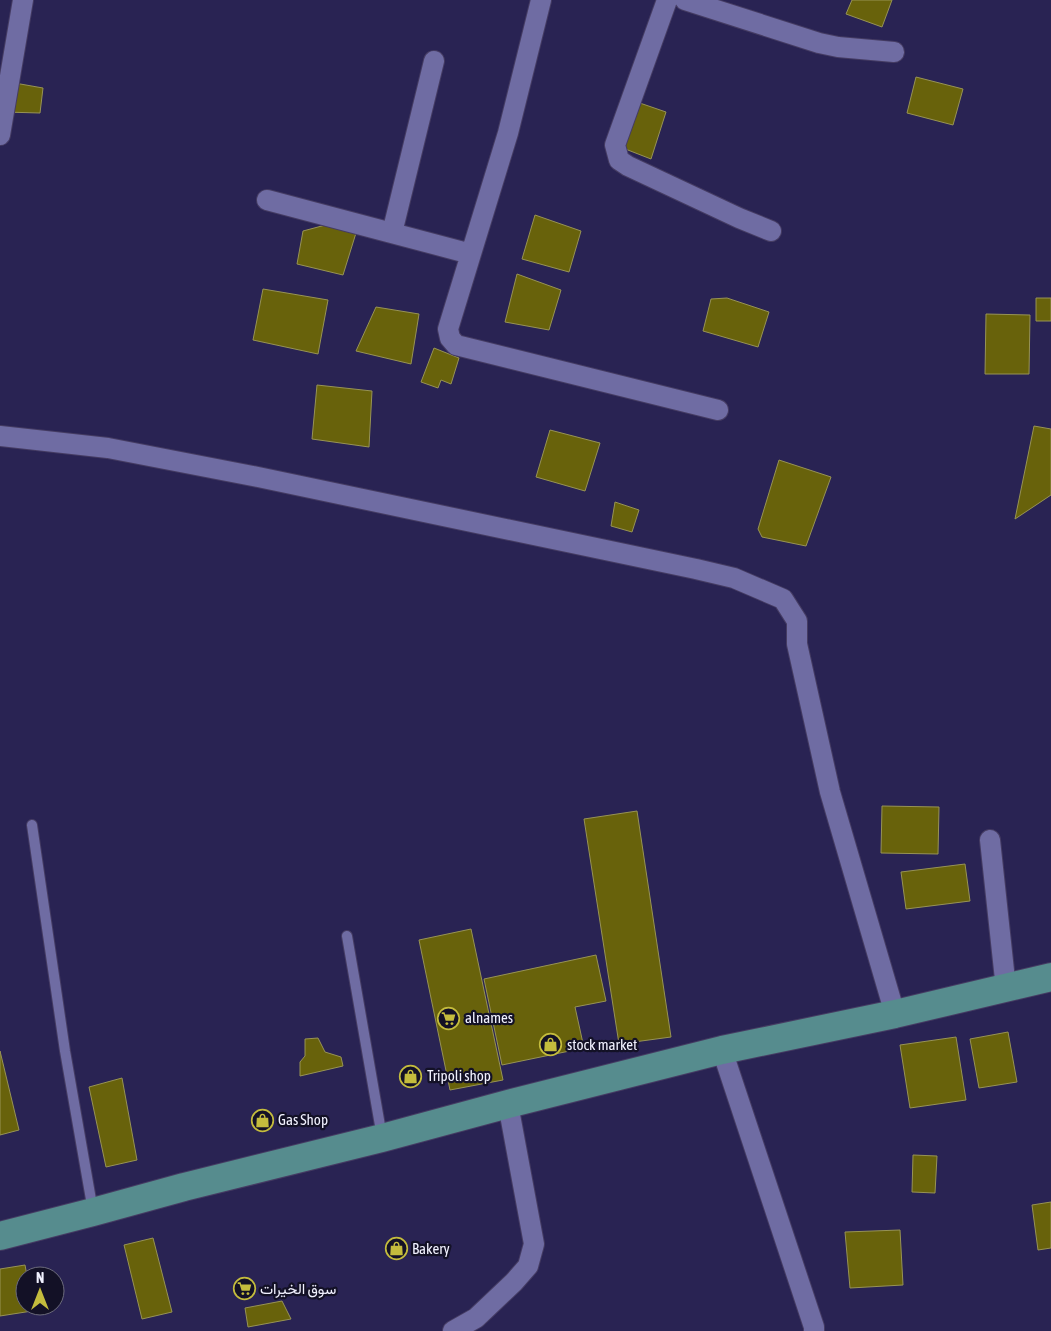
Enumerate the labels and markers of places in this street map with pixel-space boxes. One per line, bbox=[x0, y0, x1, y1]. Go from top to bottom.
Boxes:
supermarket icon: alnames bbox=[437, 1006, 461, 1030]
place label: alnames bbox=[465, 1009, 513, 1026]
shop icon: stock market bbox=[539, 1033, 563, 1057]
place label: stock market bbox=[567, 1036, 637, 1053]
shop icon: Tripoli shop bbox=[399, 1064, 423, 1088]
place label: Tripoli shop bbox=[427, 1067, 491, 1084]
shop icon: Gas Shop bbox=[250, 1108, 274, 1132]
place label: Gas Shop bbox=[278, 1111, 328, 1128]
shop icon: Bakery bbox=[384, 1237, 408, 1261]
place label: Bakery bbox=[412, 1240, 450, 1257]
supermarket icon: سوق الخيرات bbox=[232, 1277, 256, 1301]
place label: سوق الخيرات bbox=[260, 1280, 336, 1298]

